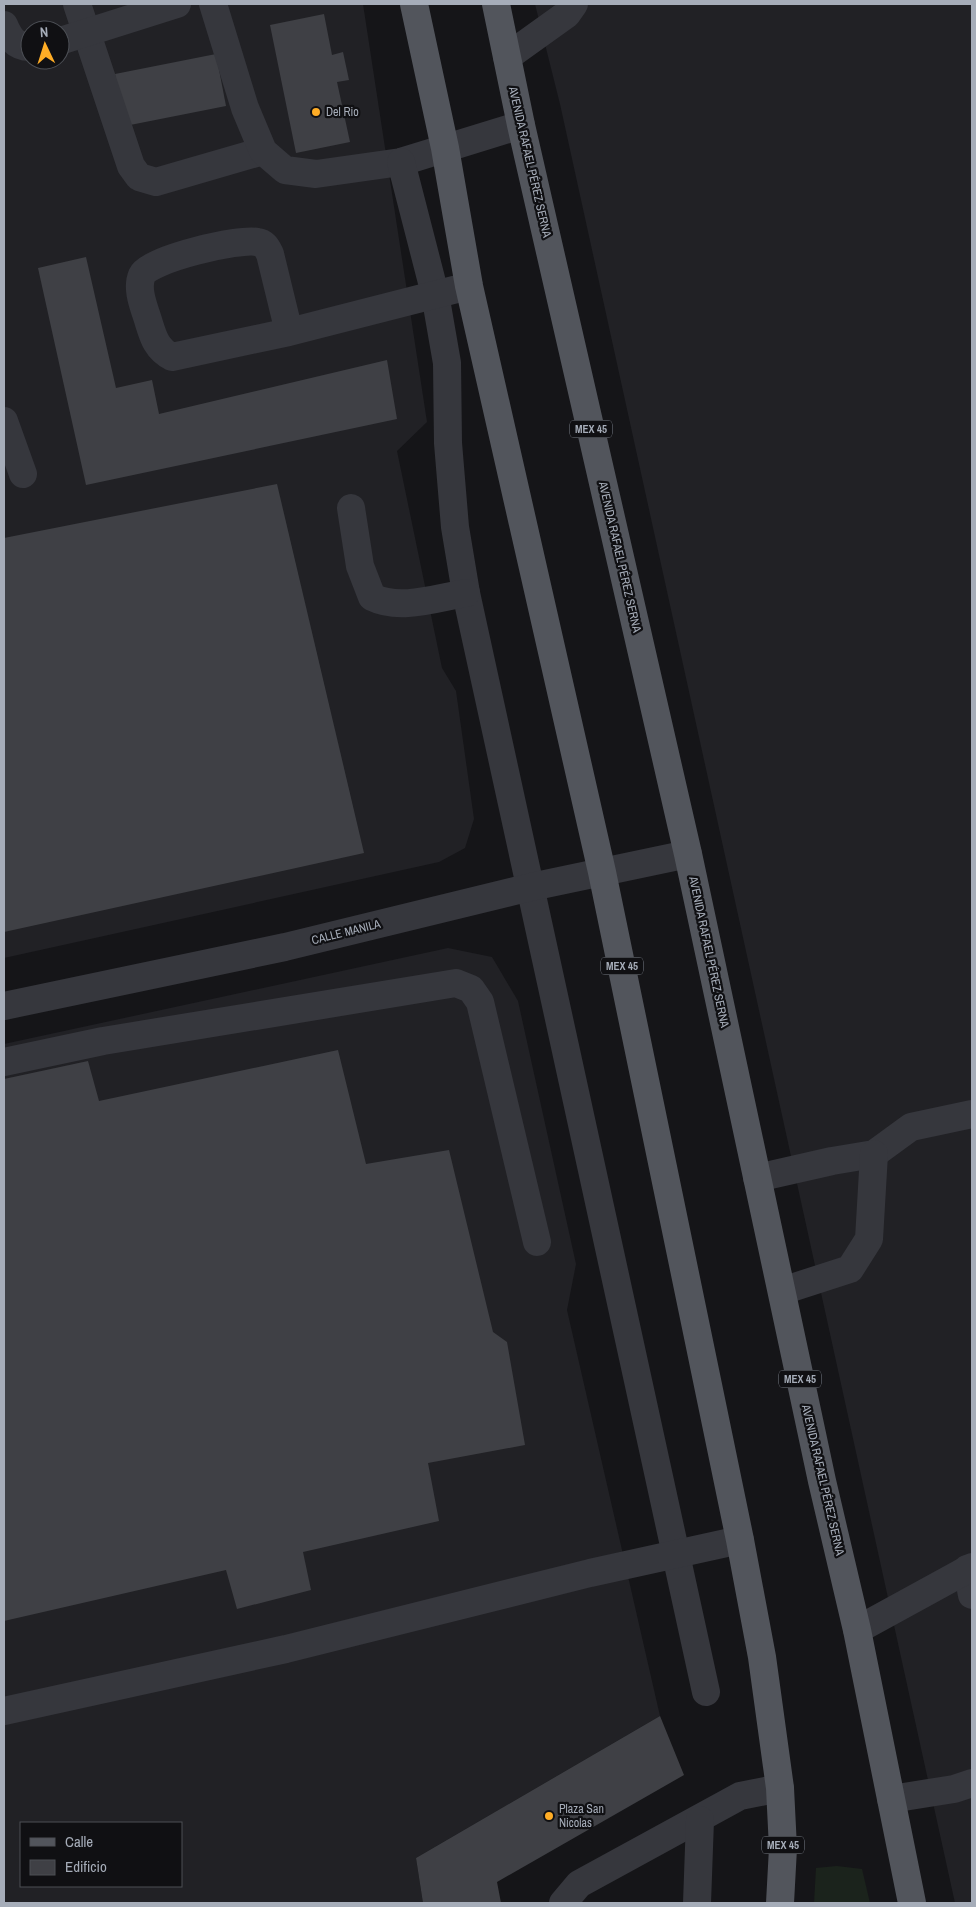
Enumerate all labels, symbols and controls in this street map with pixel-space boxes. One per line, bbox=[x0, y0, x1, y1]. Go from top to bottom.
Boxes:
north arrow bbox=[20, 20, 70, 70]
text: N bbox=[39, 23, 49, 41]
street label: AVENIDA RAFAEL PÉREZ SERNA bbox=[505, 84, 555, 239]
place label: Del Rio bbox=[326, 104, 359, 120]
marker: Del Rio bbox=[310, 106, 322, 118]
road number: MEX 45 bbox=[570, 420, 612, 438]
street label: AVENIDA RAFAEL PÉREZ SERNA bbox=[595, 479, 645, 634]
street label: AVENIDA RAFAEL PÉREZ SERNA bbox=[685, 874, 733, 1030]
street label: CALLE MANILA bbox=[310, 916, 383, 948]
road number: MEX 45 bbox=[601, 958, 643, 974]
road number: MEX 45 bbox=[779, 1370, 821, 1388]
street label: AVENIDA RAFAEL PÉREZ SERNA bbox=[798, 1402, 848, 1557]
place label: Plaza San Nicolas bbox=[559, 1801, 604, 1831]
marker: Plaza San Nicolas bbox=[543, 1810, 555, 1822]
legend bbox=[20, 1822, 182, 1887]
text: Calle bbox=[65, 1831, 93, 1852]
road number: MEX 45 bbox=[762, 1836, 804, 1854]
text: Edificio bbox=[65, 1856, 107, 1877]

